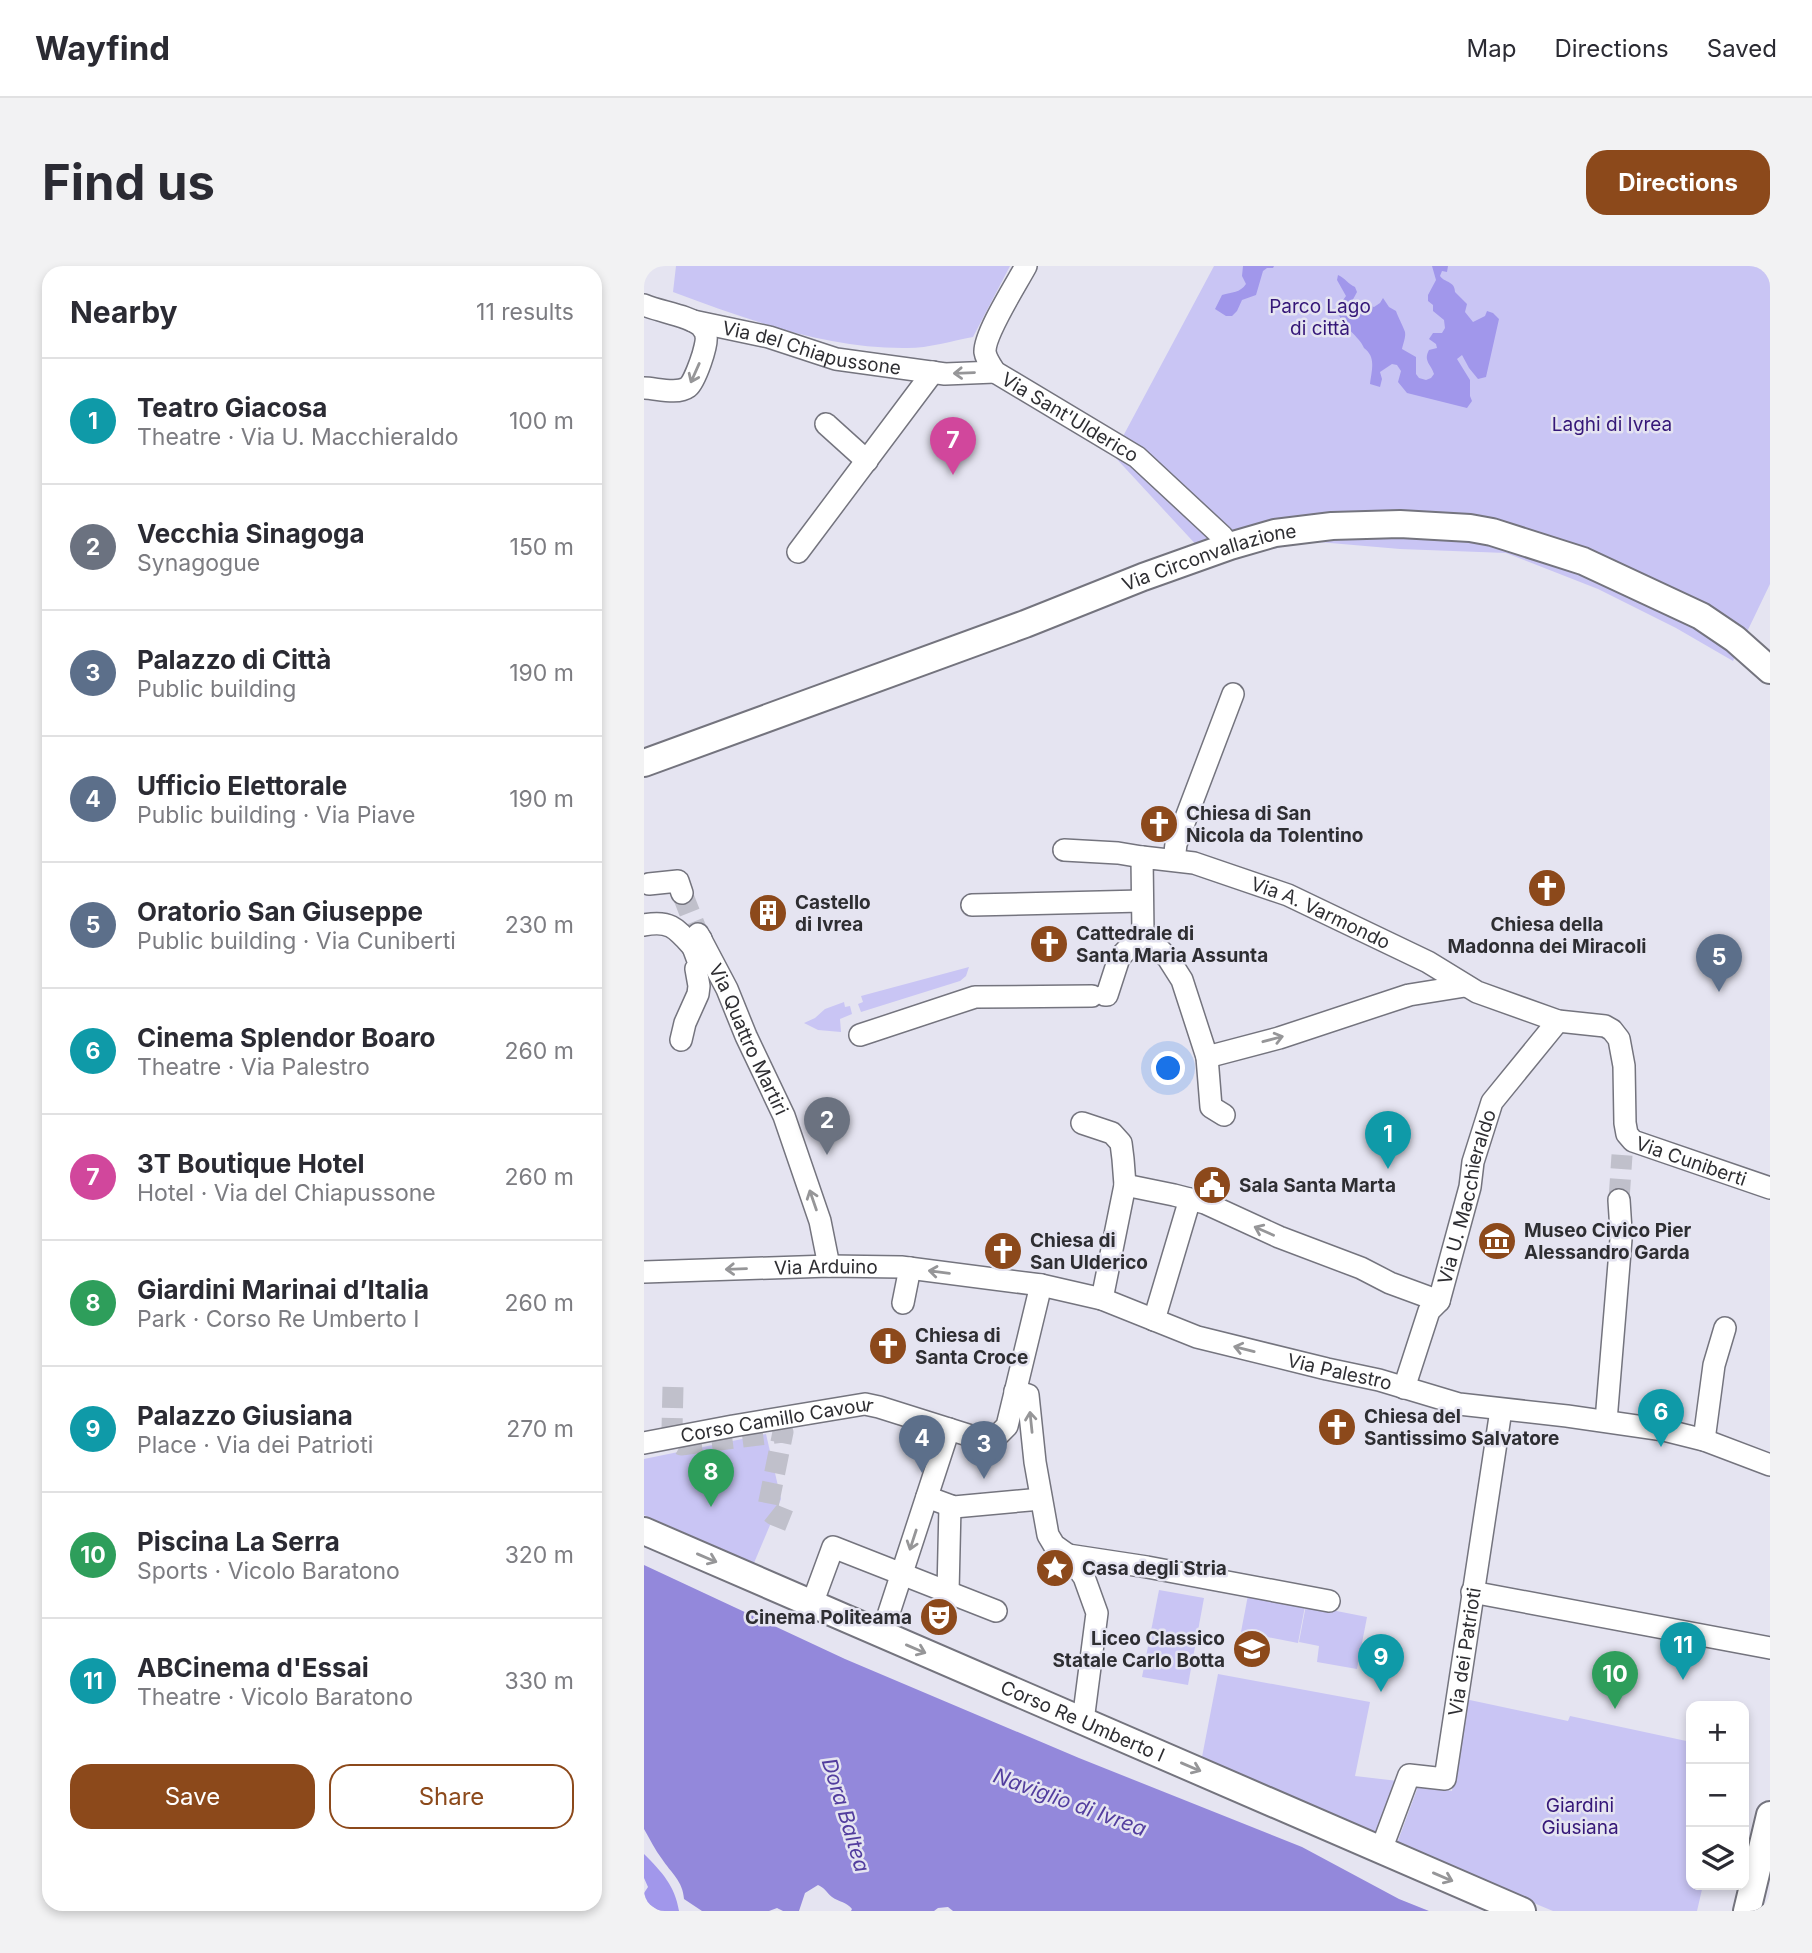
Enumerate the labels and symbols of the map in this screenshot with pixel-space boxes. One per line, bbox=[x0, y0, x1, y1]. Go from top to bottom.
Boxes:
park label: Parco Lago di città bbox=[1269, 295, 1371, 340]
street label: Via del Chiapussone bbox=[720, 316, 903, 379]
one-way arrow bbox=[688, 362, 701, 383]
one-way arrow bbox=[952, 367, 975, 380]
street label: Via Sant'Ulderico bbox=[998, 367, 1143, 467]
park label: Laghi di Ivrea bbox=[1552, 413, 1672, 436]
pin: 7 bbox=[930, 417, 976, 475]
street label: Via Circonvallazione bbox=[1119, 519, 1298, 596]
place label: Chiesa di San Nicola da Tolentino bbox=[1186, 802, 1363, 847]
church icon: Chiesa di San Nicola da Tolentino bbox=[1138, 803, 1180, 845]
church icon: Chiesa della Madonna dei Miracoli bbox=[1526, 867, 1568, 909]
street label: Via A. Varmondo bbox=[1248, 872, 1394, 954]
place label: Castello di Ivrea bbox=[795, 891, 871, 936]
building icon: Castello di Ivrea bbox=[747, 892, 789, 934]
place label: Chiesa della Madonna dei Miracoli bbox=[1448, 913, 1646, 958]
place label: Cattedrale di Santa Maria Assunta bbox=[1076, 922, 1268, 967]
church icon: Cattedrale di Santa Maria Assunta bbox=[1028, 923, 1070, 965]
pin: 5 bbox=[1696, 934, 1742, 992]
street label: Via Quattro Martiri bbox=[704, 960, 793, 1119]
one-way arrow bbox=[1262, 1032, 1284, 1045]
your location bbox=[1151, 1051, 1185, 1085]
pin: 2 bbox=[804, 1097, 850, 1155]
street label: Via U. Macchieraldo bbox=[1433, 1106, 1500, 1287]
pin: 1 bbox=[1365, 1111, 1411, 1169]
street label: Via Cuniberti bbox=[1633, 1131, 1750, 1191]
public building icon: Sala Santa Marta bbox=[1191, 1164, 1233, 1206]
place label: Sala Santa Marta bbox=[1239, 1174, 1396, 1197]
one-way arrow bbox=[806, 1189, 819, 1211]
place label: Museo Civico Pier Alessandro Garda bbox=[1524, 1219, 1691, 1264]
museum icon: Museo Civico Pier Alessandro Garda bbox=[1476, 1220, 1518, 1262]
one-way arrow bbox=[1254, 1224, 1275, 1237]
place label: Chiesa di San Ulderico bbox=[1030, 1229, 1148, 1274]
church icon: Chiesa di San Ulderico bbox=[982, 1230, 1024, 1272]
street label: Via Arduino bbox=[774, 1254, 878, 1279]
one-way arrow bbox=[725, 1262, 748, 1276]
one-way arrow bbox=[929, 1265, 951, 1278]
place label: Chiesa di Santa Croce bbox=[915, 1324, 1028, 1369]
church icon: Chiesa di Santa Croce bbox=[867, 1325, 909, 1367]
one-way arrow bbox=[1233, 1342, 1256, 1355]
street label: Via Palestro bbox=[1285, 1348, 1395, 1395]
pin: 6 bbox=[1638, 1389, 1684, 1447]
street label: Corso Camillo Cavour bbox=[678, 1392, 876, 1447]
place label: Chiesa del Santissimo Salvatore bbox=[1364, 1405, 1559, 1450]
church icon: Chiesa del Santissimo Salvatore bbox=[1316, 1406, 1358, 1448]
one-way arrow bbox=[1024, 1411, 1037, 1434]
pin: 4 bbox=[899, 1415, 945, 1473]
pin: 3 bbox=[961, 1421, 1007, 1479]
pin: 8 bbox=[688, 1449, 734, 1507]
one-way arrow bbox=[905, 1529, 918, 1551]
place icon: Casa degli Stria bbox=[1034, 1547, 1076, 1589]
one-way arrow bbox=[695, 1552, 717, 1565]
place label: Casa degli Stria bbox=[1082, 1557, 1227, 1580]
street label: Via dei Patrioti bbox=[1443, 1586, 1485, 1718]
theatre icon: Cinema Politeama bbox=[918, 1596, 960, 1638]
place label: Cinema Politeama bbox=[745, 1606, 912, 1629]
pin: 11 bbox=[1660, 1622, 1706, 1680]
place label: Liceo Classico Statale Carlo Botta bbox=[1052, 1627, 1225, 1672]
school or university icon: Liceo Classico Statale Carlo Botta bbox=[1231, 1628, 1273, 1670]
pin: 9 bbox=[1358, 1634, 1404, 1692]
one-way arrow bbox=[904, 1643, 926, 1656]
pin: 10 bbox=[1592, 1651, 1638, 1709]
street label: Corso Re Umberto I bbox=[997, 1675, 1168, 1766]
water label: Dora Baltea bbox=[817, 1755, 875, 1875]
one-way arrow bbox=[1180, 1761, 1201, 1774]
water label: Naviglio di Ivrea bbox=[990, 1763, 1150, 1841]
park label: Giardini Giusiana bbox=[1541, 1794, 1619, 1839]
one-way arrow bbox=[1432, 1871, 1454, 1884]

